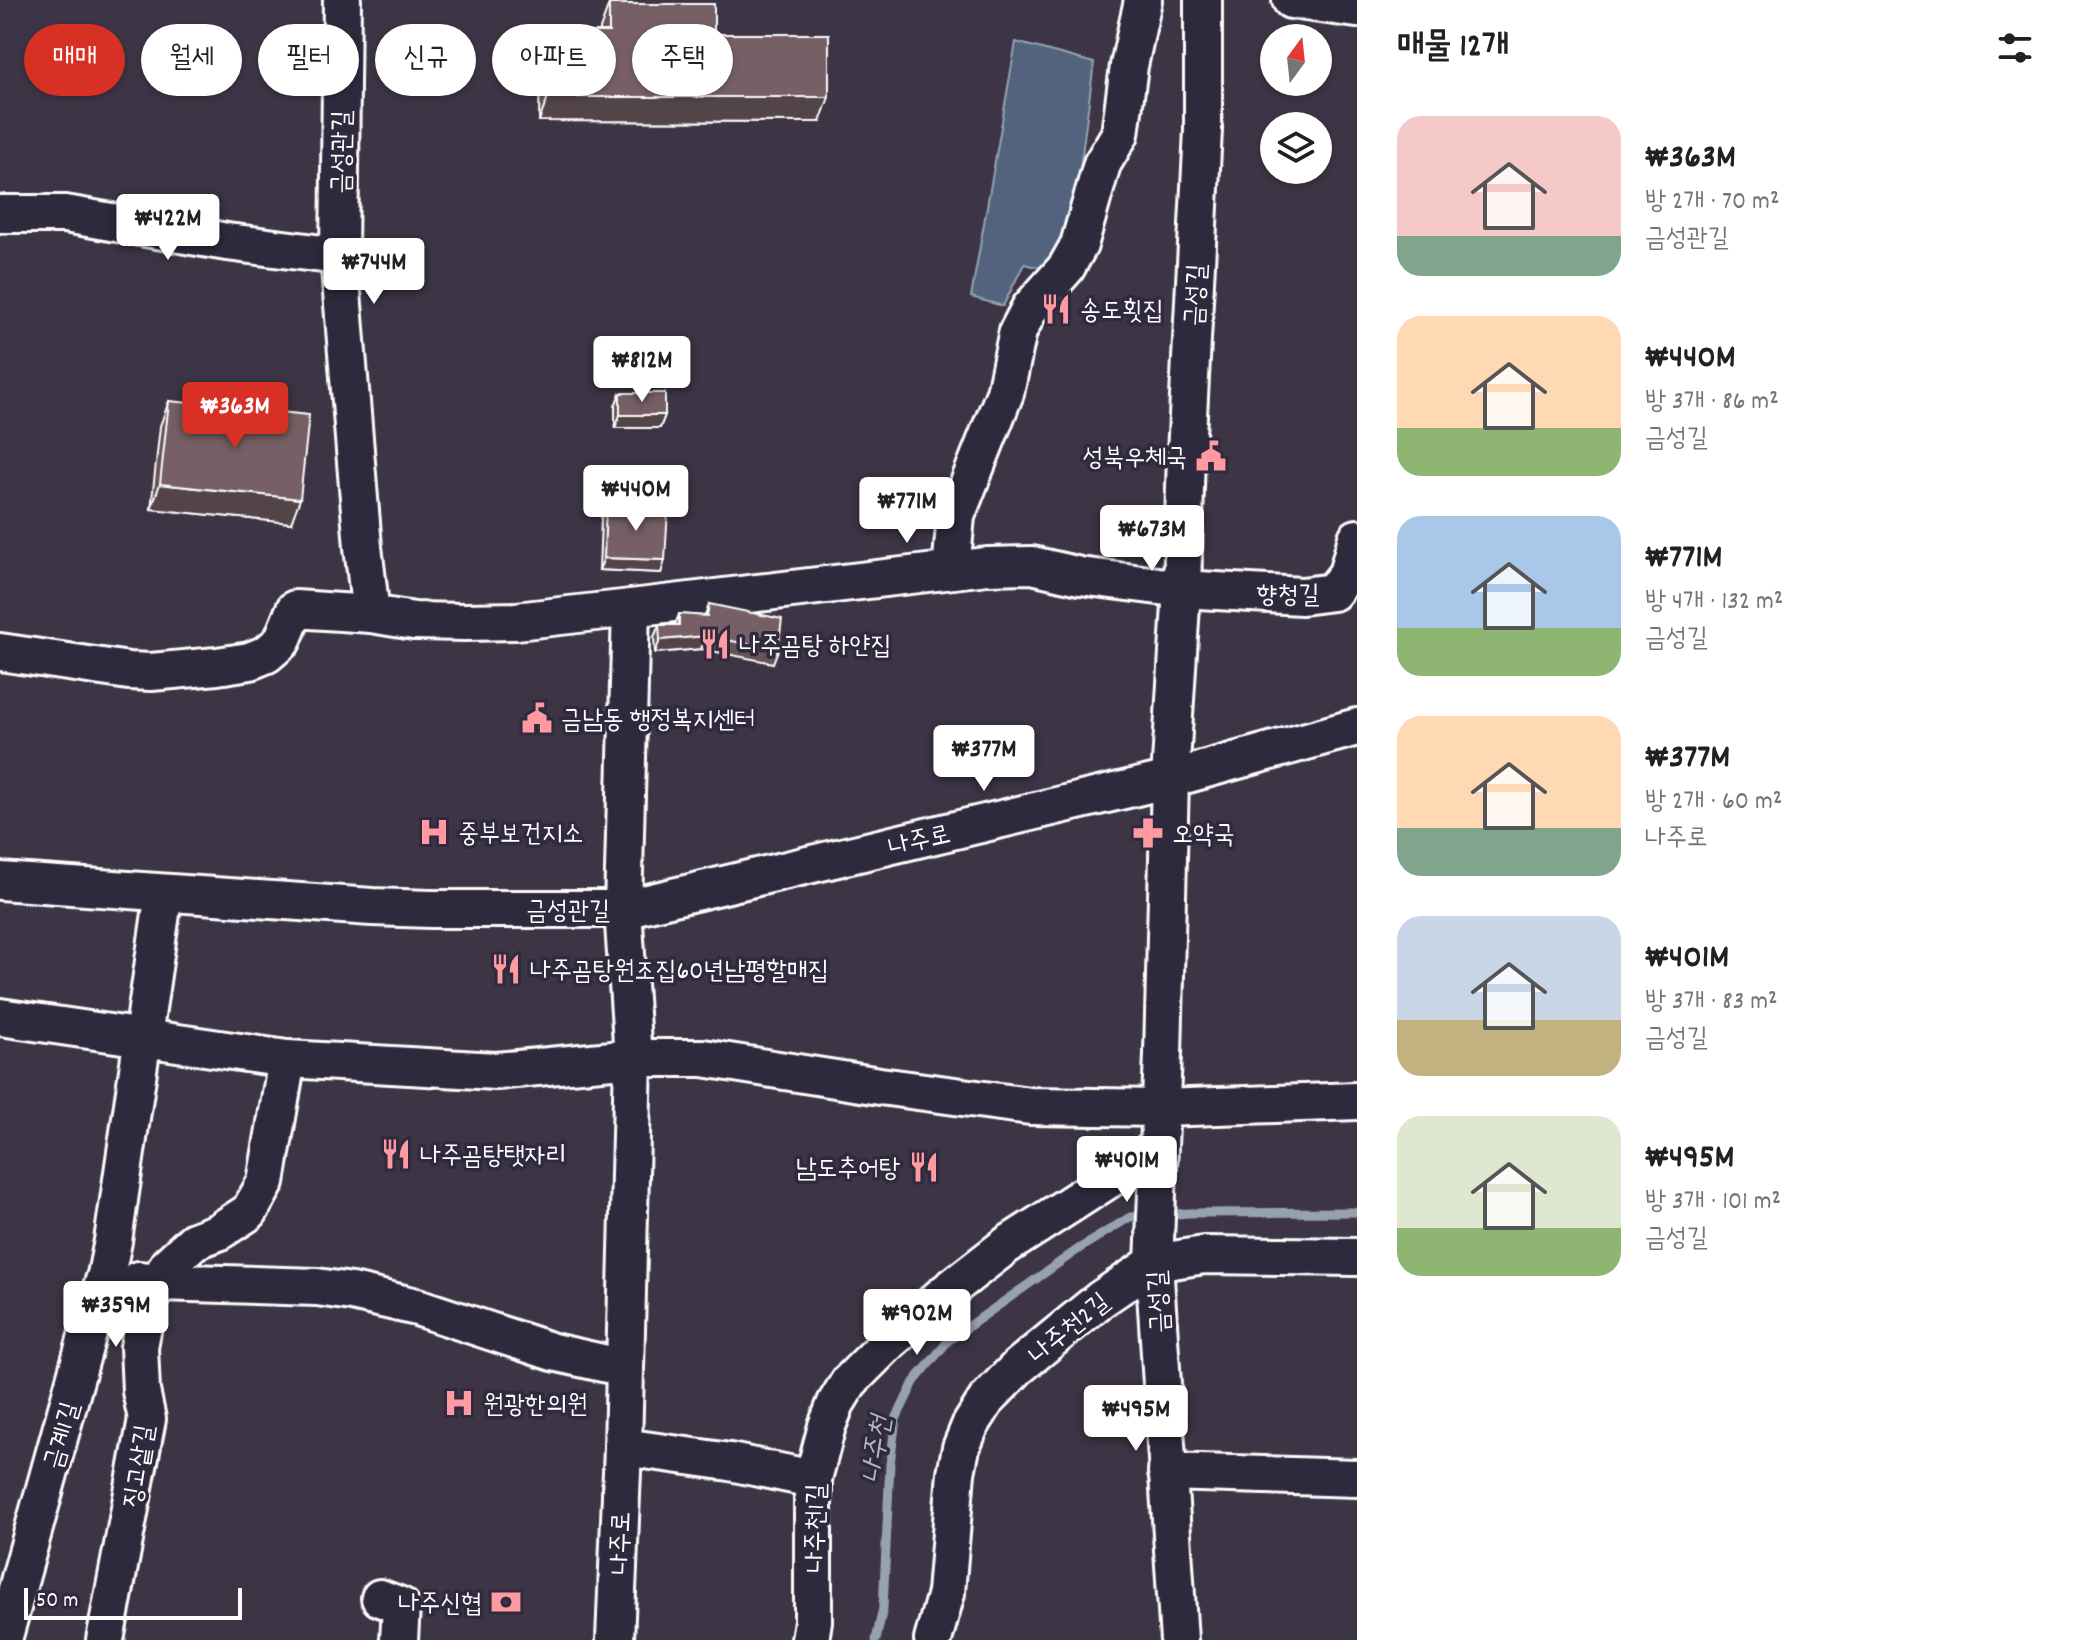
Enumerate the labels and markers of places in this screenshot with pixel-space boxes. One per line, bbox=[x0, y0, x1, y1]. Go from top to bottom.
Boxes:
pin: ₩422M bbox=[112, 194, 224, 262]
pin: ₩744M bbox=[318, 238, 430, 306]
restaurant icon: 송도횟집 bbox=[1039, 292, 1073, 326]
place label: 송도횟집 bbox=[1080, 294, 1164, 331]
pin: ₩812M bbox=[586, 336, 698, 404]
pin: ₩363M bbox=[179, 382, 291, 450]
public building icon: 성북우체국 bbox=[1194, 439, 1228, 473]
place label: 성북우체국 bbox=[1082, 441, 1187, 478]
pin: ₩440M bbox=[580, 465, 692, 533]
pin: ₩771M bbox=[851, 477, 963, 545]
pin: ₩673M bbox=[1096, 505, 1208, 573]
restaurant icon: 나주곰탕 하얀집 bbox=[698, 627, 732, 661]
place label: 나주곰탕 하얀집 bbox=[739, 629, 891, 666]
public building icon: 금남동 행정복지센터 bbox=[520, 701, 554, 735]
place label: 금남동 행정복지센터 bbox=[561, 703, 755, 740]
pin: ₩377M bbox=[928, 725, 1040, 793]
hospital icon: 중부보건지소 bbox=[417, 815, 451, 849]
pharmacy icon: 오약국 bbox=[1131, 816, 1165, 850]
place label: 중부보건지소 bbox=[458, 817, 584, 854]
place label: 오약국 bbox=[1172, 818, 1235, 855]
restaurant icon: 나주곰탕원조집60년남평할매집 bbox=[489, 952, 523, 986]
place label: 나주곰탕원조집60년남평할매집 bbox=[530, 954, 829, 991]
pin: ₩401M bbox=[1071, 1136, 1183, 1204]
restaurant icon: 나주곰탕탯자리 bbox=[379, 1137, 413, 1171]
place label: 나주곰탕탯자리 bbox=[420, 1139, 566, 1176]
restaurant icon: 남도추어탕 bbox=[907, 1150, 941, 1184]
place label: 남도추어탕 bbox=[795, 1152, 900, 1189]
pin: ₩359M bbox=[60, 1281, 172, 1349]
pin: ₩902M bbox=[861, 1289, 973, 1357]
pin: ₩495M bbox=[1080, 1385, 1192, 1453]
hospital icon: 원광한의원 bbox=[442, 1386, 476, 1420]
place label: 원광한의원 bbox=[483, 1388, 588, 1425]
bank icon: 나주신협 bbox=[489, 1585, 523, 1619]
place label: 나주신협 bbox=[398, 1587, 482, 1624]

